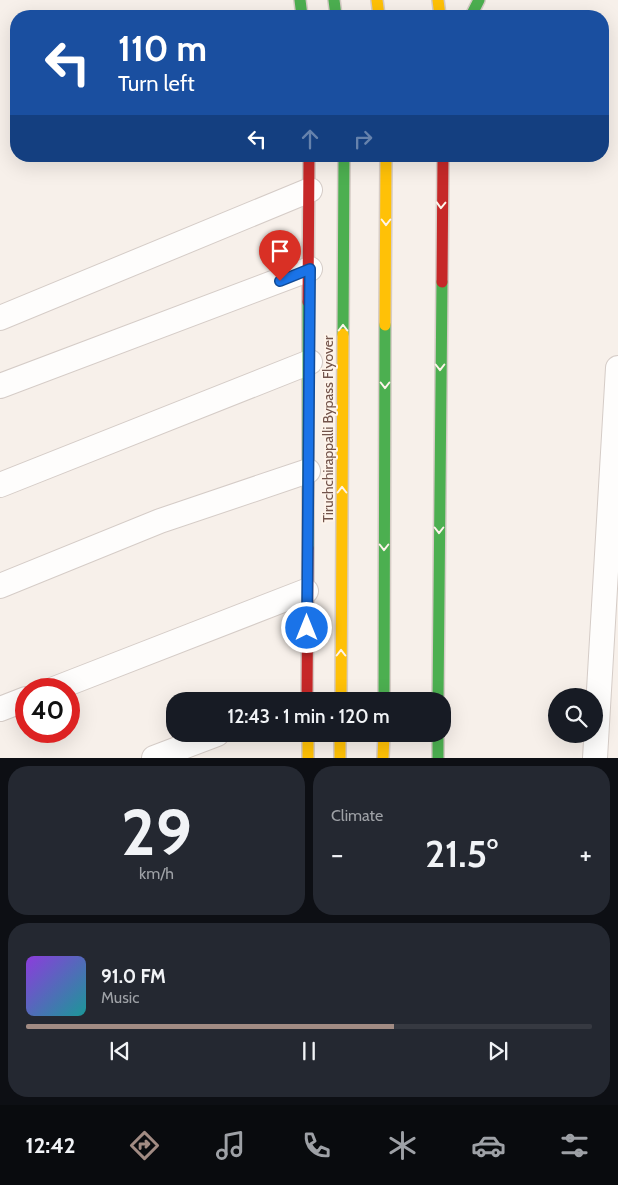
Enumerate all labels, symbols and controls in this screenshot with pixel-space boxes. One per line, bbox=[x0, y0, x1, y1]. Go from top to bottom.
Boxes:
text: 110 m bbox=[118, 27, 207, 70]
icon: left bbox=[35, 30, 100, 95]
text: Turn left bbox=[118, 70, 195, 97]
icon: left bbox=[243, 125, 271, 153]
icon: ahead bbox=[296, 125, 324, 153]
icon: right bbox=[349, 125, 377, 153]
one-way arrow bbox=[436, 201, 447, 209]
one-way arrow bbox=[381, 219, 391, 227]
pin bbox=[259, 230, 301, 281]
icon: arrive bbox=[266, 237, 294, 265]
one-way arrow bbox=[338, 323, 348, 331]
street label: Tiruchchirappalli Bypass Flyover bbox=[319, 335, 337, 522]
one-way arrow bbox=[435, 364, 445, 372]
one-way arrow bbox=[380, 382, 390, 389]
one-way arrow bbox=[337, 486, 347, 494]
one-way arrow bbox=[434, 526, 444, 534]
one-way arrow bbox=[379, 544, 389, 552]
position arrow bbox=[280, 601, 332, 653]
one-way arrow bbox=[336, 648, 346, 656]
speed limit sign: 40 bbox=[15, 678, 80, 743]
map controls bbox=[548, 688, 603, 743]
button: search bbox=[548, 688, 603, 743]
text: 12:43 · 1 min · 120 m bbox=[228, 705, 390, 728]
text: 29 bbox=[121, 792, 192, 871]
text: Climate bbox=[331, 806, 383, 825]
text: 21.5° bbox=[425, 830, 498, 877]
text: − bbox=[331, 837, 343, 871]
text: + bbox=[580, 837, 592, 871]
text: km/h bbox=[139, 864, 174, 883]
text: 91.0 FM bbox=[101, 965, 166, 988]
text: Music bbox=[101, 988, 139, 1007]
icon: previous bbox=[106, 1037, 134, 1065]
icon: pause bbox=[295, 1037, 323, 1065]
icon: next bbox=[484, 1037, 512, 1065]
icon: directions bbox=[127, 1128, 162, 1163]
icon: music bbox=[213, 1128, 248, 1163]
icon: phone bbox=[299, 1128, 334, 1163]
icon: climate bbox=[385, 1128, 420, 1163]
icon: car bbox=[471, 1128, 506, 1163]
icon: filters bbox=[557, 1128, 592, 1163]
text: 12:42 bbox=[26, 1132, 76, 1159]

